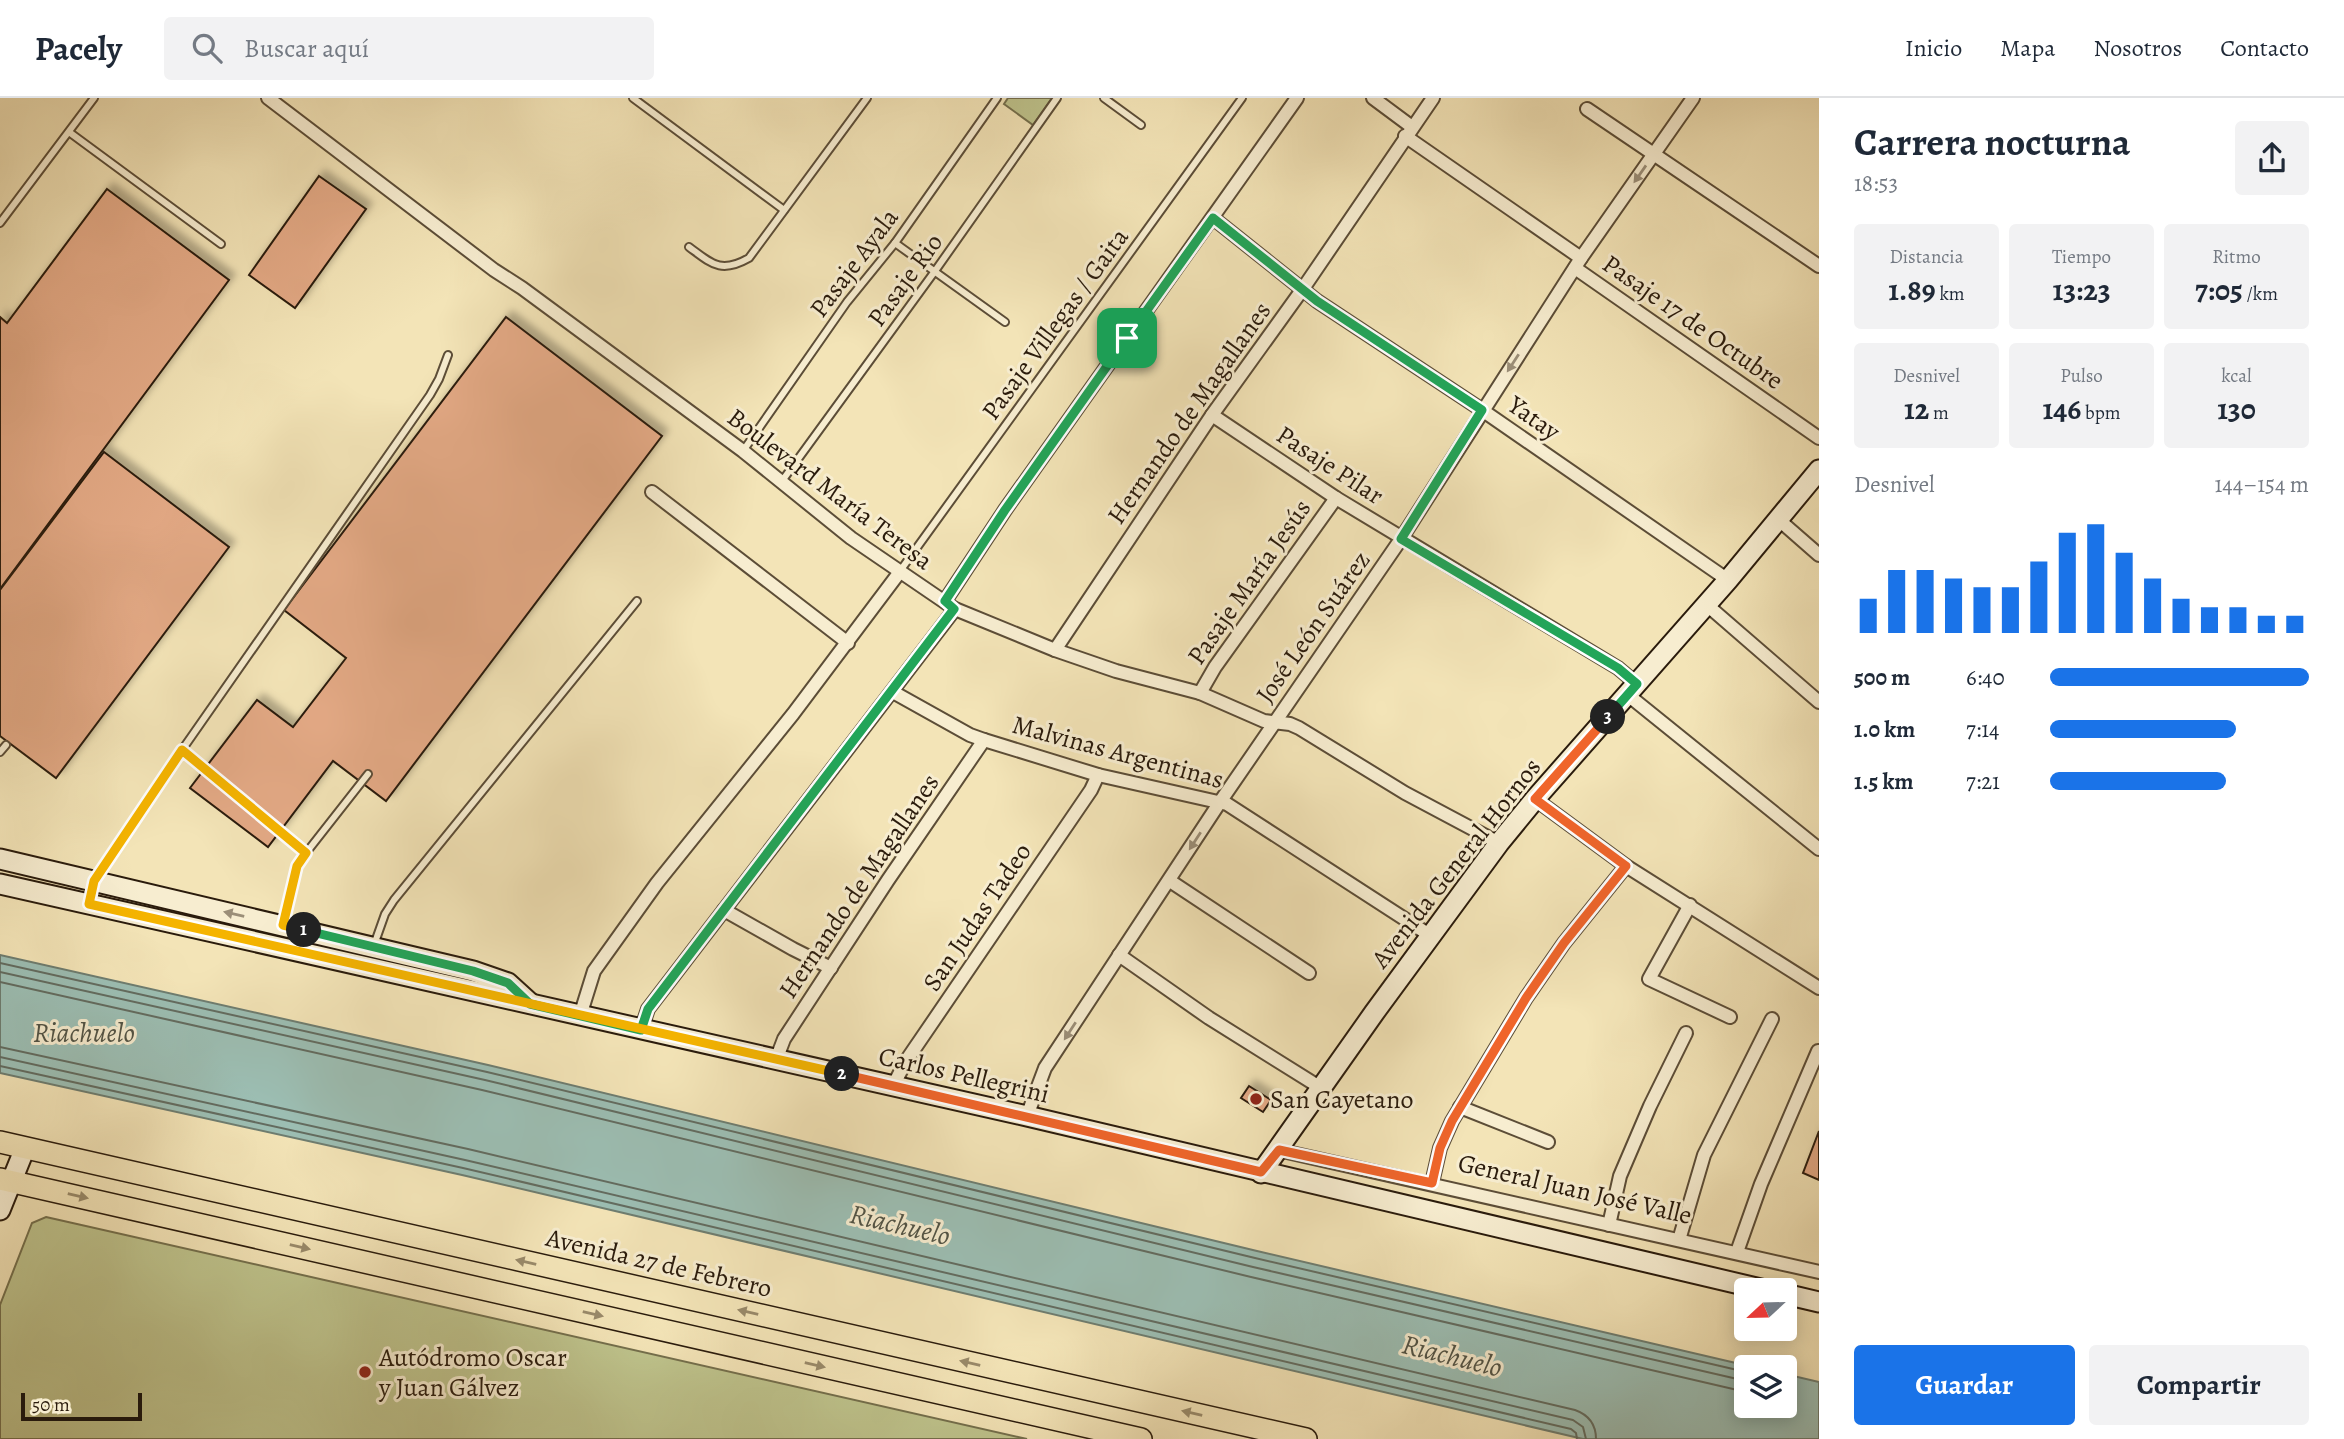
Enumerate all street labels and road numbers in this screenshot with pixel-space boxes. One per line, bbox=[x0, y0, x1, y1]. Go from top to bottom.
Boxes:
street label: Pasaje Ayala bbox=[801, 201, 907, 325]
street label: Pasaje Villegas / Gaita bbox=[973, 221, 1137, 427]
street label: Pasaje Rio bbox=[859, 226, 951, 334]
street label: Pasaje 17 de Octubre bbox=[1595, 246, 1791, 398]
street label: Hernando de Magallanes bbox=[1099, 295, 1279, 531]
street label: Yatay bbox=[1500, 387, 1567, 449]
street label: Boulevard María Teresa bbox=[720, 400, 940, 578]
street label: Pasaje Pilar bbox=[1269, 417, 1391, 513]
street label: Pasaje María Jesús bbox=[1179, 492, 1319, 672]
street label: José León Suárez bbox=[1248, 544, 1378, 710]
street label: Malvinas Argentinas bbox=[1008, 707, 1228, 797]
street label: Avenida General Hornos bbox=[1362, 751, 1549, 976]
street label: Hernando de Magallanes bbox=[771, 767, 947, 1005]
street label: San Judas Tadeo bbox=[914, 836, 1040, 998]
street label: Carlos Pellegrini bbox=[875, 1038, 1053, 1112]
street label: General Juan José Valle bbox=[1455, 1145, 1695, 1233]
street label: Avenida 27 de Febrero bbox=[542, 1220, 775, 1306]

